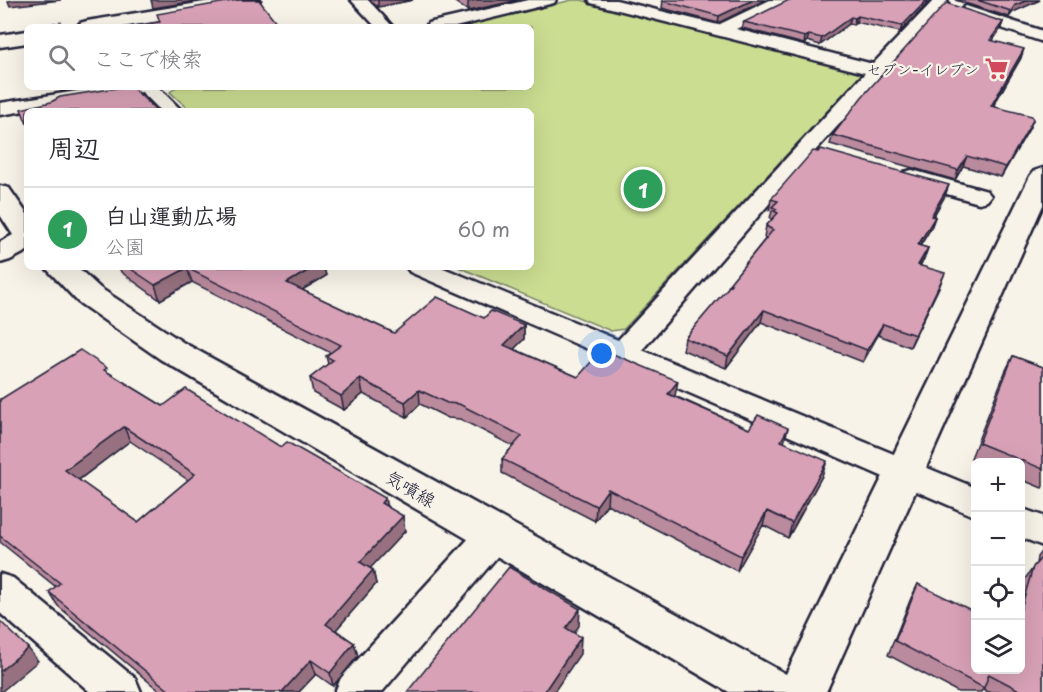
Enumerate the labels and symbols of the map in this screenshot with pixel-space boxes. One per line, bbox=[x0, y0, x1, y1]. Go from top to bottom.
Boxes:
supermarket icon: セブン-イレブン bbox=[984, 55, 1010, 81]
place label: セブン-イレブン bbox=[867, 57, 979, 80]
pin: 1 bbox=[624, 166, 662, 212]
your location bbox=[587, 339, 616, 368]
street label: 気噴線 bbox=[381, 463, 441, 513]

